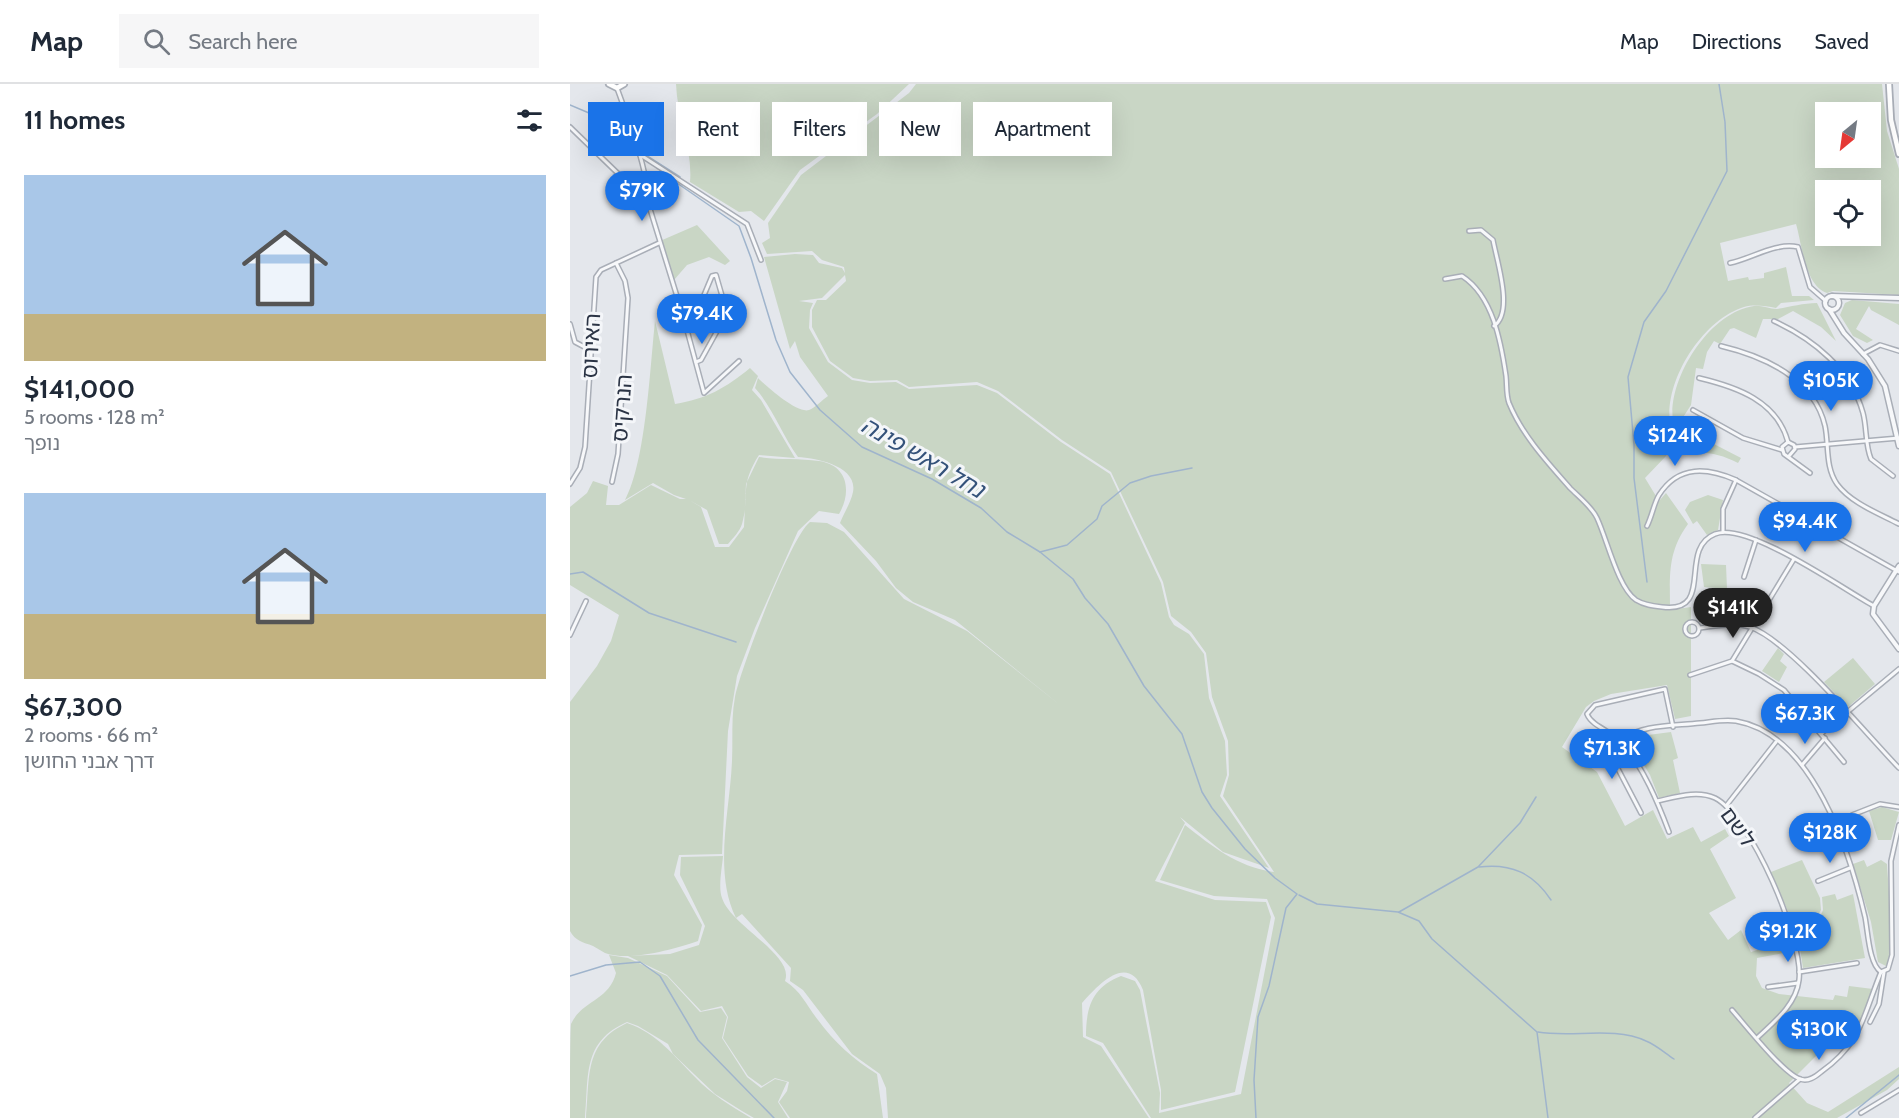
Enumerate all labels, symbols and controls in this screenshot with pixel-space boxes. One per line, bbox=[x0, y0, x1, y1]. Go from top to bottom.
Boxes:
search box bbox=[119, 14, 539, 68]
text: Map bbox=[30, 24, 83, 58]
icon: search bbox=[140, 25, 173, 58]
text: Search here bbox=[188, 28, 297, 55]
text: Map bbox=[1620, 29, 1659, 54]
text: Directions bbox=[1692, 29, 1781, 54]
text: Saved bbox=[1814, 29, 1869, 54]
chip: Buy bbox=[588, 102, 664, 156]
chip: Rent bbox=[676, 102, 760, 156]
chip: Filters bbox=[772, 102, 867, 156]
chip: New bbox=[879, 102, 961, 156]
chip: Apartment bbox=[973, 102, 1112, 156]
north arrow bbox=[1815, 102, 1881, 168]
map controls bbox=[1815, 102, 1881, 246]
text: 11 homes bbox=[24, 104, 125, 136]
icon: filters bbox=[513, 104, 546, 137]
pin: $79K bbox=[606, 171, 678, 222]
text: $79K bbox=[619, 178, 665, 202]
button: locate bbox=[1815, 180, 1881, 246]
icon: home bbox=[231, 214, 339, 322]
pin: $79.4K bbox=[653, 294, 751, 345]
text: $79.4K bbox=[671, 301, 733, 325]
street label: האירוס bbox=[576, 313, 606, 379]
pin: $105K bbox=[1789, 361, 1873, 412]
text: $105K bbox=[1803, 368, 1859, 392]
text: $141,000 bbox=[24, 373, 135, 405]
street label: הנרקיס bbox=[606, 373, 638, 443]
text: 5 rooms · 128 m² bbox=[24, 405, 165, 429]
water label: נחל ראש פינה bbox=[856, 410, 992, 505]
pin: $124K bbox=[1633, 416, 1717, 467]
text: $124K bbox=[1648, 423, 1702, 447]
text: נופך bbox=[24, 431, 60, 455]
pin: $94.4K bbox=[1756, 502, 1854, 553]
text: $94.4K bbox=[1773, 509, 1837, 533]
icon: home bbox=[231, 532, 339, 640]
pin: $141K bbox=[1691, 588, 1775, 639]
text: $141K bbox=[1707, 595, 1759, 619]
text: $67,300 bbox=[24, 691, 123, 723]
pin: $67.3K bbox=[1756, 694, 1854, 745]
text: $67.3K bbox=[1775, 701, 1835, 725]
text: 2 rooms · 66 m² bbox=[24, 723, 158, 747]
pin: $71.3K bbox=[1563, 729, 1661, 780]
text: $71.3K bbox=[1584, 736, 1640, 760]
text: דרך אבני החושן bbox=[24, 749, 154, 773]
street label: לשם bbox=[1714, 802, 1762, 852]
pin: $128K bbox=[1788, 813, 1872, 864]
text: $128K bbox=[1803, 820, 1857, 844]
pin: $91.2K bbox=[1739, 912, 1837, 963]
text: $91.2K bbox=[1759, 919, 1817, 943]
pin: $130K bbox=[1777, 1010, 1861, 1061]
text: $130K bbox=[1791, 1017, 1847, 1041]

